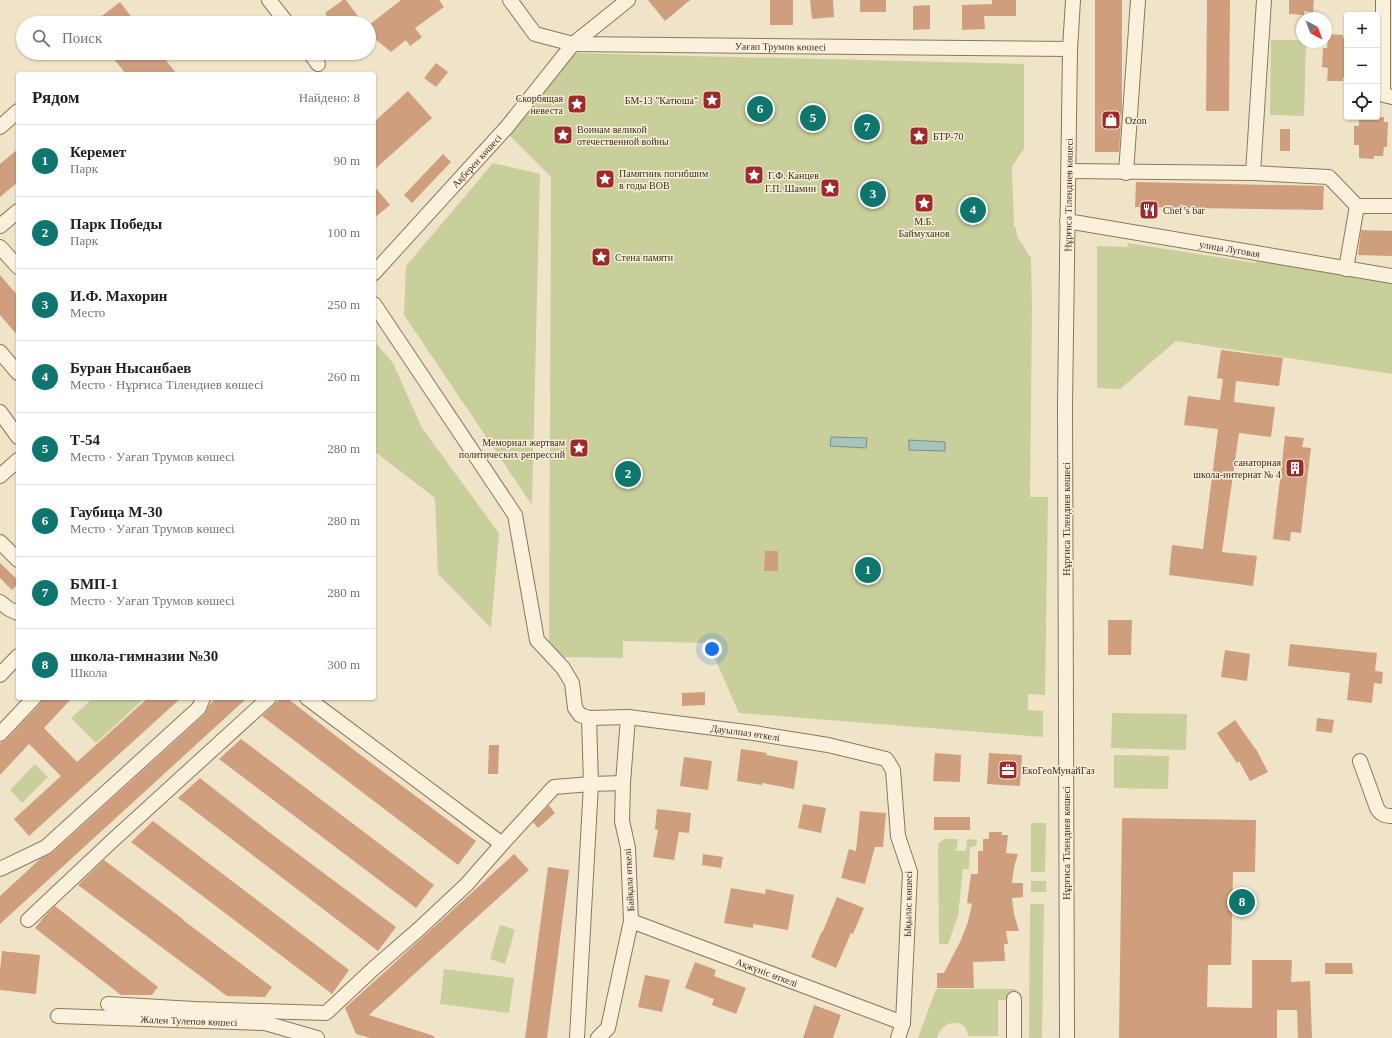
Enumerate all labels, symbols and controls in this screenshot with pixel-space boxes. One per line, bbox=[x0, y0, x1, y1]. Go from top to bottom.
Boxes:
north arrow bbox=[1296, 12, 1332, 48]
map controls bbox=[1344, 12, 1380, 120]
button: + bbox=[1344, 12, 1380, 48]
search box bbox=[16, 16, 376, 60]
icon: search bbox=[30, 27, 52, 49]
text: Поиск bbox=[62, 30, 102, 46]
street label: Уағап Трумов көшесі bbox=[735, 40, 826, 52]
button: − bbox=[1344, 48, 1380, 84]
button: locate bbox=[1344, 84, 1380, 120]
text: Рядом bbox=[32, 88, 80, 107]
place icon: БМ-13 "Катюша" bbox=[701, 89, 723, 111]
text: Найдено: 8 bbox=[299, 90, 360, 105]
place label: Скорбящая невеста bbox=[516, 93, 564, 116]
place icon: Скорбящая невеста bbox=[566, 93, 588, 115]
pin: 6 bbox=[747, 94, 773, 124]
place label: БМ-13 "Катюша" bbox=[625, 95, 698, 106]
pin: 5 bbox=[800, 103, 826, 133]
shop icon: Ozon bbox=[1100, 109, 1122, 131]
pin: 7 bbox=[854, 112, 880, 142]
place label: Ozon bbox=[1125, 115, 1147, 126]
place icon: Воинам великой отечественной войны bbox=[552, 124, 574, 146]
place label: Воинам великой отечественной войны bbox=[577, 124, 669, 147]
place icon: БТР-70 bbox=[908, 125, 930, 147]
place label: БТР-70 bbox=[933, 131, 964, 142]
street label: Ақберен көшесі bbox=[449, 132, 504, 190]
street label: Нұрғиса Тілендиев көшесі bbox=[1062, 138, 1074, 252]
text: Керемет bbox=[70, 144, 126, 160]
text: 1 bbox=[42, 153, 48, 168]
text: 90 m bbox=[334, 153, 360, 168]
text: Парк bbox=[70, 161, 98, 176]
place icon: Г.Ф. Канцев bbox=[743, 164, 765, 186]
place icon: Памятник погибшим в годы ВОВ bbox=[594, 168, 616, 190]
place label: Памятник погибшим в годы ВОВ bbox=[619, 168, 709, 191]
place label: Г.Ф. Канцев bbox=[768, 170, 819, 181]
place icon: Г.П. Шамин bbox=[819, 177, 841, 199]
pin: 3 bbox=[860, 179, 886, 209]
place label: Г.П. Шамин bbox=[765, 183, 817, 194]
place icon: М.Б. Баймуханов bbox=[913, 192, 935, 214]
pin: 4 bbox=[960, 195, 986, 225]
restaurant icon: Chef’s bar bbox=[1138, 199, 1160, 221]
place label: Chef’s bar bbox=[1163, 205, 1206, 216]
text: Парк Победы bbox=[70, 216, 162, 232]
place label: М.Б. Баймуханов bbox=[898, 216, 950, 239]
text: 2 bbox=[42, 225, 48, 240]
text: 100 m bbox=[327, 225, 360, 240]
text: Парк bbox=[70, 233, 98, 248]
street label: улица Луговая bbox=[1199, 238, 1261, 259]
place icon: Стена памяти bbox=[590, 246, 612, 268]
place label: Стена памяти bbox=[615, 252, 674, 263]
text: И.Ф. Махорин bbox=[70, 288, 168, 304]
text: 3 bbox=[42, 297, 48, 312]
text: 250 m bbox=[327, 297, 360, 312]
text: Место bbox=[70, 305, 105, 320]
text: Буран Нысанбаев bbox=[70, 360, 191, 376]
text: 4 bbox=[42, 369, 48, 384]
text: 260 m bbox=[327, 369, 360, 384]
text: Место · Нұрғиса Тілендиев көшесі bbox=[70, 377, 264, 392]
text: Т-54 bbox=[70, 432, 100, 448]
place label: Мемориал жертвам политических репрессий bbox=[459, 437, 566, 460]
place icon: Мемориал жертвам политических репрессий bbox=[568, 437, 590, 459]
text: 5 bbox=[42, 441, 48, 456]
text: 280 m bbox=[327, 441, 360, 456]
text: Место · Уағап Трумов көшесі bbox=[70, 449, 235, 464]
place label: санаторная школа-интернат № 4 bbox=[1193, 457, 1281, 480]
building icon: санаторная школа-интернат № 4 bbox=[1284, 457, 1306, 479]
pin: 2 bbox=[615, 459, 641, 489]
street label: Нұрғиса Тілендиев көшесі bbox=[1061, 462, 1072, 576]
text: Гаубица М-30 bbox=[70, 504, 162, 520]
text: 6 bbox=[42, 513, 48, 528]
text: 280 m bbox=[327, 513, 360, 528]
text: Место · Уағап Трумов көшесі bbox=[70, 521, 235, 536]
pin: 1 bbox=[855, 555, 881, 585]
text: БМП-1 bbox=[70, 576, 118, 592]
text: 7 bbox=[42, 585, 48, 600]
text: 280 m bbox=[327, 585, 360, 600]
text: Место · Уағап Трумов көшесі bbox=[70, 593, 235, 608]
your location bbox=[702, 639, 722, 659]
text: школа-гимназии №30 bbox=[70, 648, 218, 664]
text: 8 bbox=[42, 657, 48, 672]
text: 300 m bbox=[327, 657, 360, 672]
text: Школа bbox=[70, 665, 107, 680]
street label: Дауылпаз өткелі bbox=[710, 722, 781, 743]
office icon: ЕкоГеоМунайГаз bbox=[997, 759, 1019, 781]
place label: ЕкоГеоМунайГаз bbox=[1022, 765, 1095, 776]
street label: Нұрғиса Тілендиев көшесі bbox=[1061, 786, 1072, 900]
street label: Байқала өткелі bbox=[622, 848, 636, 912]
street label: Ықылас көшесі bbox=[902, 871, 914, 937]
pin: 8 bbox=[1229, 887, 1255, 917]
street label: Ақжүніс өткелі bbox=[734, 955, 799, 989]
street label: Жален Тулепов көшесі bbox=[140, 1013, 238, 1028]

